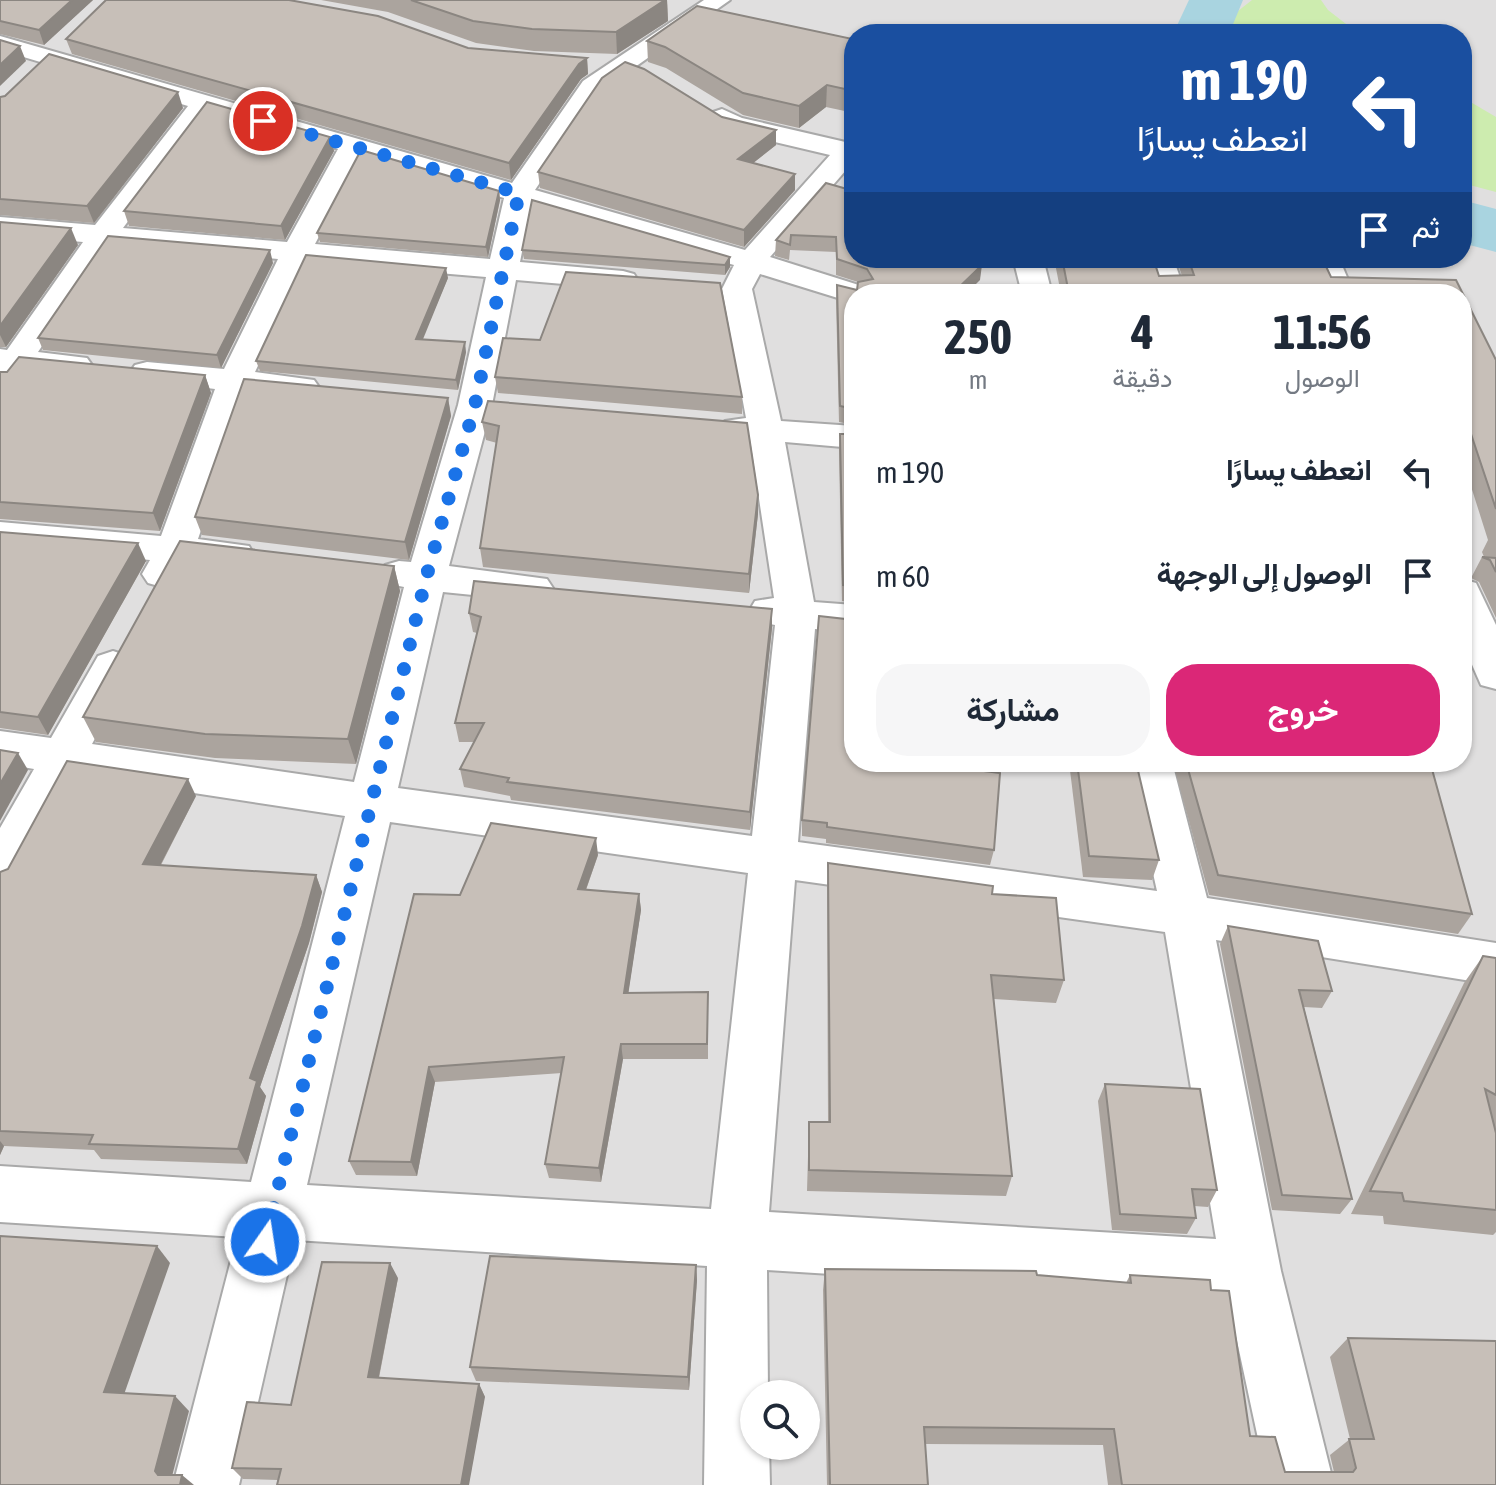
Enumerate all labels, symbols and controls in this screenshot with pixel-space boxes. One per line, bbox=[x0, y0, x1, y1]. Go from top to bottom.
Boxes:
text: 190 m bbox=[1181, 48, 1308, 112]
icon: left bbox=[1336, 56, 1440, 160]
pin bbox=[229, 87, 297, 155]
icon: arrive bbox=[241, 99, 285, 143]
text: انعطف يسارًا bbox=[1137, 117, 1308, 159]
icon: arrive bbox=[1352, 208, 1396, 252]
text: ثم bbox=[1412, 210, 1440, 244]
text: 4 bbox=[1131, 304, 1154, 359]
text: 11:56 bbox=[1273, 304, 1372, 359]
text: 250 bbox=[944, 309, 1012, 364]
text: دقيقة bbox=[1112, 363, 1173, 393]
text: الوصول bbox=[1285, 363, 1360, 393]
text: m bbox=[969, 365, 988, 395]
icon: left bbox=[1396, 450, 1440, 494]
text: انعطف يسارًا bbox=[1226, 452, 1372, 486]
text: 190 m bbox=[876, 455, 944, 489]
icon: arrive bbox=[1396, 554, 1440, 598]
text: الوصول إلى الوجهة bbox=[1156, 556, 1372, 590]
text: 60 m bbox=[876, 559, 930, 593]
button: مشاركة bbox=[876, 664, 1150, 756]
button: خروج bbox=[1166, 664, 1440, 756]
position arrow bbox=[223, 1200, 307, 1284]
map controls bbox=[740, 1380, 820, 1460]
button: search bbox=[740, 1380, 820, 1460]

